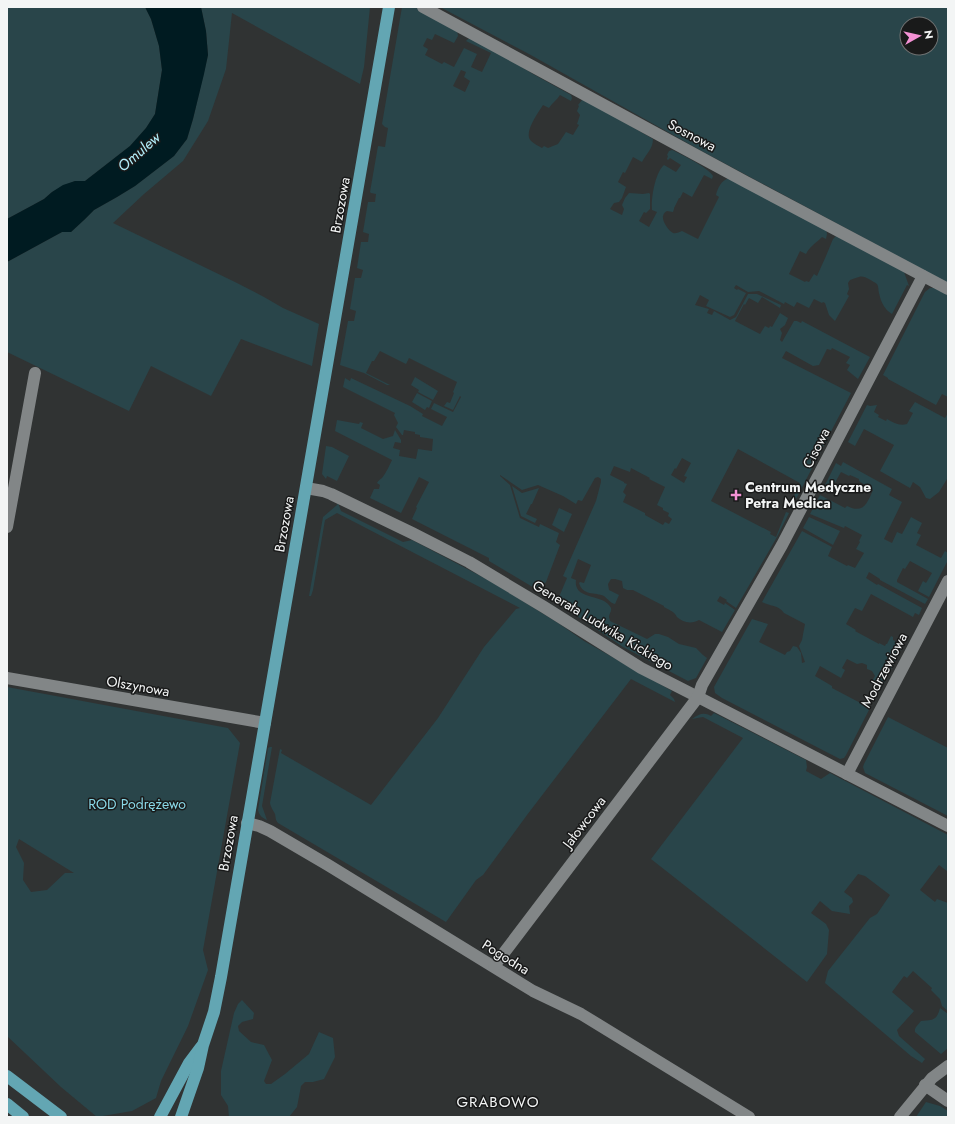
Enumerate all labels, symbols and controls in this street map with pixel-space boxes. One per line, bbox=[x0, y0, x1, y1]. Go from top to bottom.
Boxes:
north arrow bbox=[899, 16, 939, 56]
text: N bbox=[920, 29, 937, 40]
street label: Sosnowa bbox=[664, 114, 720, 156]
water label: Omulew bbox=[113, 126, 166, 177]
street label: Brzozowa bbox=[325, 175, 355, 235]
street label: Cisowa bbox=[797, 424, 835, 472]
place label: Centrum Medyczne Petra Medica bbox=[745, 477, 871, 513]
marker: Centrum Medyczne Petra Medica bbox=[730, 489, 742, 501]
street label: Brzozowa bbox=[269, 494, 299, 554]
street label: Generała Ludwika Kickiego bbox=[529, 575, 677, 675]
street label: Modrzewiowa bbox=[856, 629, 912, 711]
street label: Olszynowa bbox=[105, 671, 171, 701]
street label: Jałowcowa bbox=[557, 792, 610, 854]
park label: ROD Podrężewo bbox=[88, 794, 186, 814]
street label: Brzozowa bbox=[213, 813, 243, 873]
street label: Pogodna bbox=[478, 935, 534, 979]
district label: GRABOWO bbox=[456, 1091, 540, 1113]

